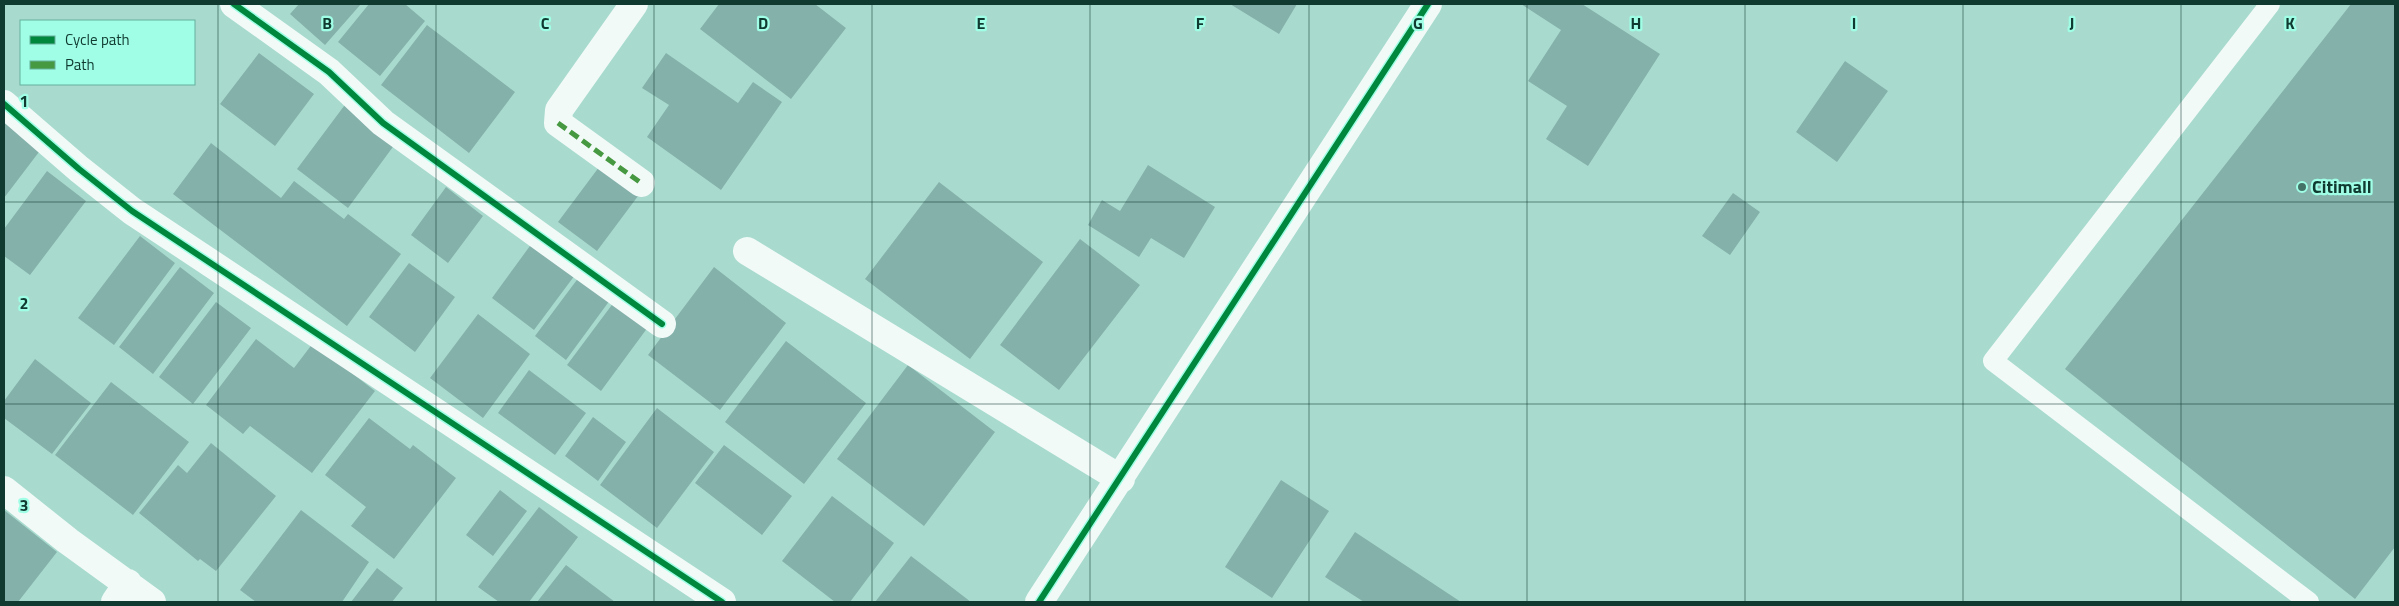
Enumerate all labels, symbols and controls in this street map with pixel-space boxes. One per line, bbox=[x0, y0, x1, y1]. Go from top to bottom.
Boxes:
text: B bbox=[322, 11, 332, 35]
text: C bbox=[541, 11, 550, 35]
text: D bbox=[758, 11, 768, 35]
text: E bbox=[977, 11, 986, 35]
text: F bbox=[1196, 11, 1205, 35]
text: G bbox=[1413, 11, 1423, 35]
text: H bbox=[1631, 11, 1641, 35]
text: I bbox=[1852, 11, 1856, 35]
text: J bbox=[2070, 11, 2074, 35]
text: K bbox=[2285, 11, 2295, 35]
legend bbox=[20, 20, 195, 85]
text: Cycle path bbox=[65, 28, 130, 51]
text: Path bbox=[65, 53, 95, 76]
text: 1 bbox=[20, 89, 28, 113]
place label: Citimall bbox=[2312, 173, 2372, 200]
marker: Citimall bbox=[2296, 181, 2308, 193]
text: 2 bbox=[20, 291, 28, 315]
text: 3 bbox=[20, 493, 28, 517]

